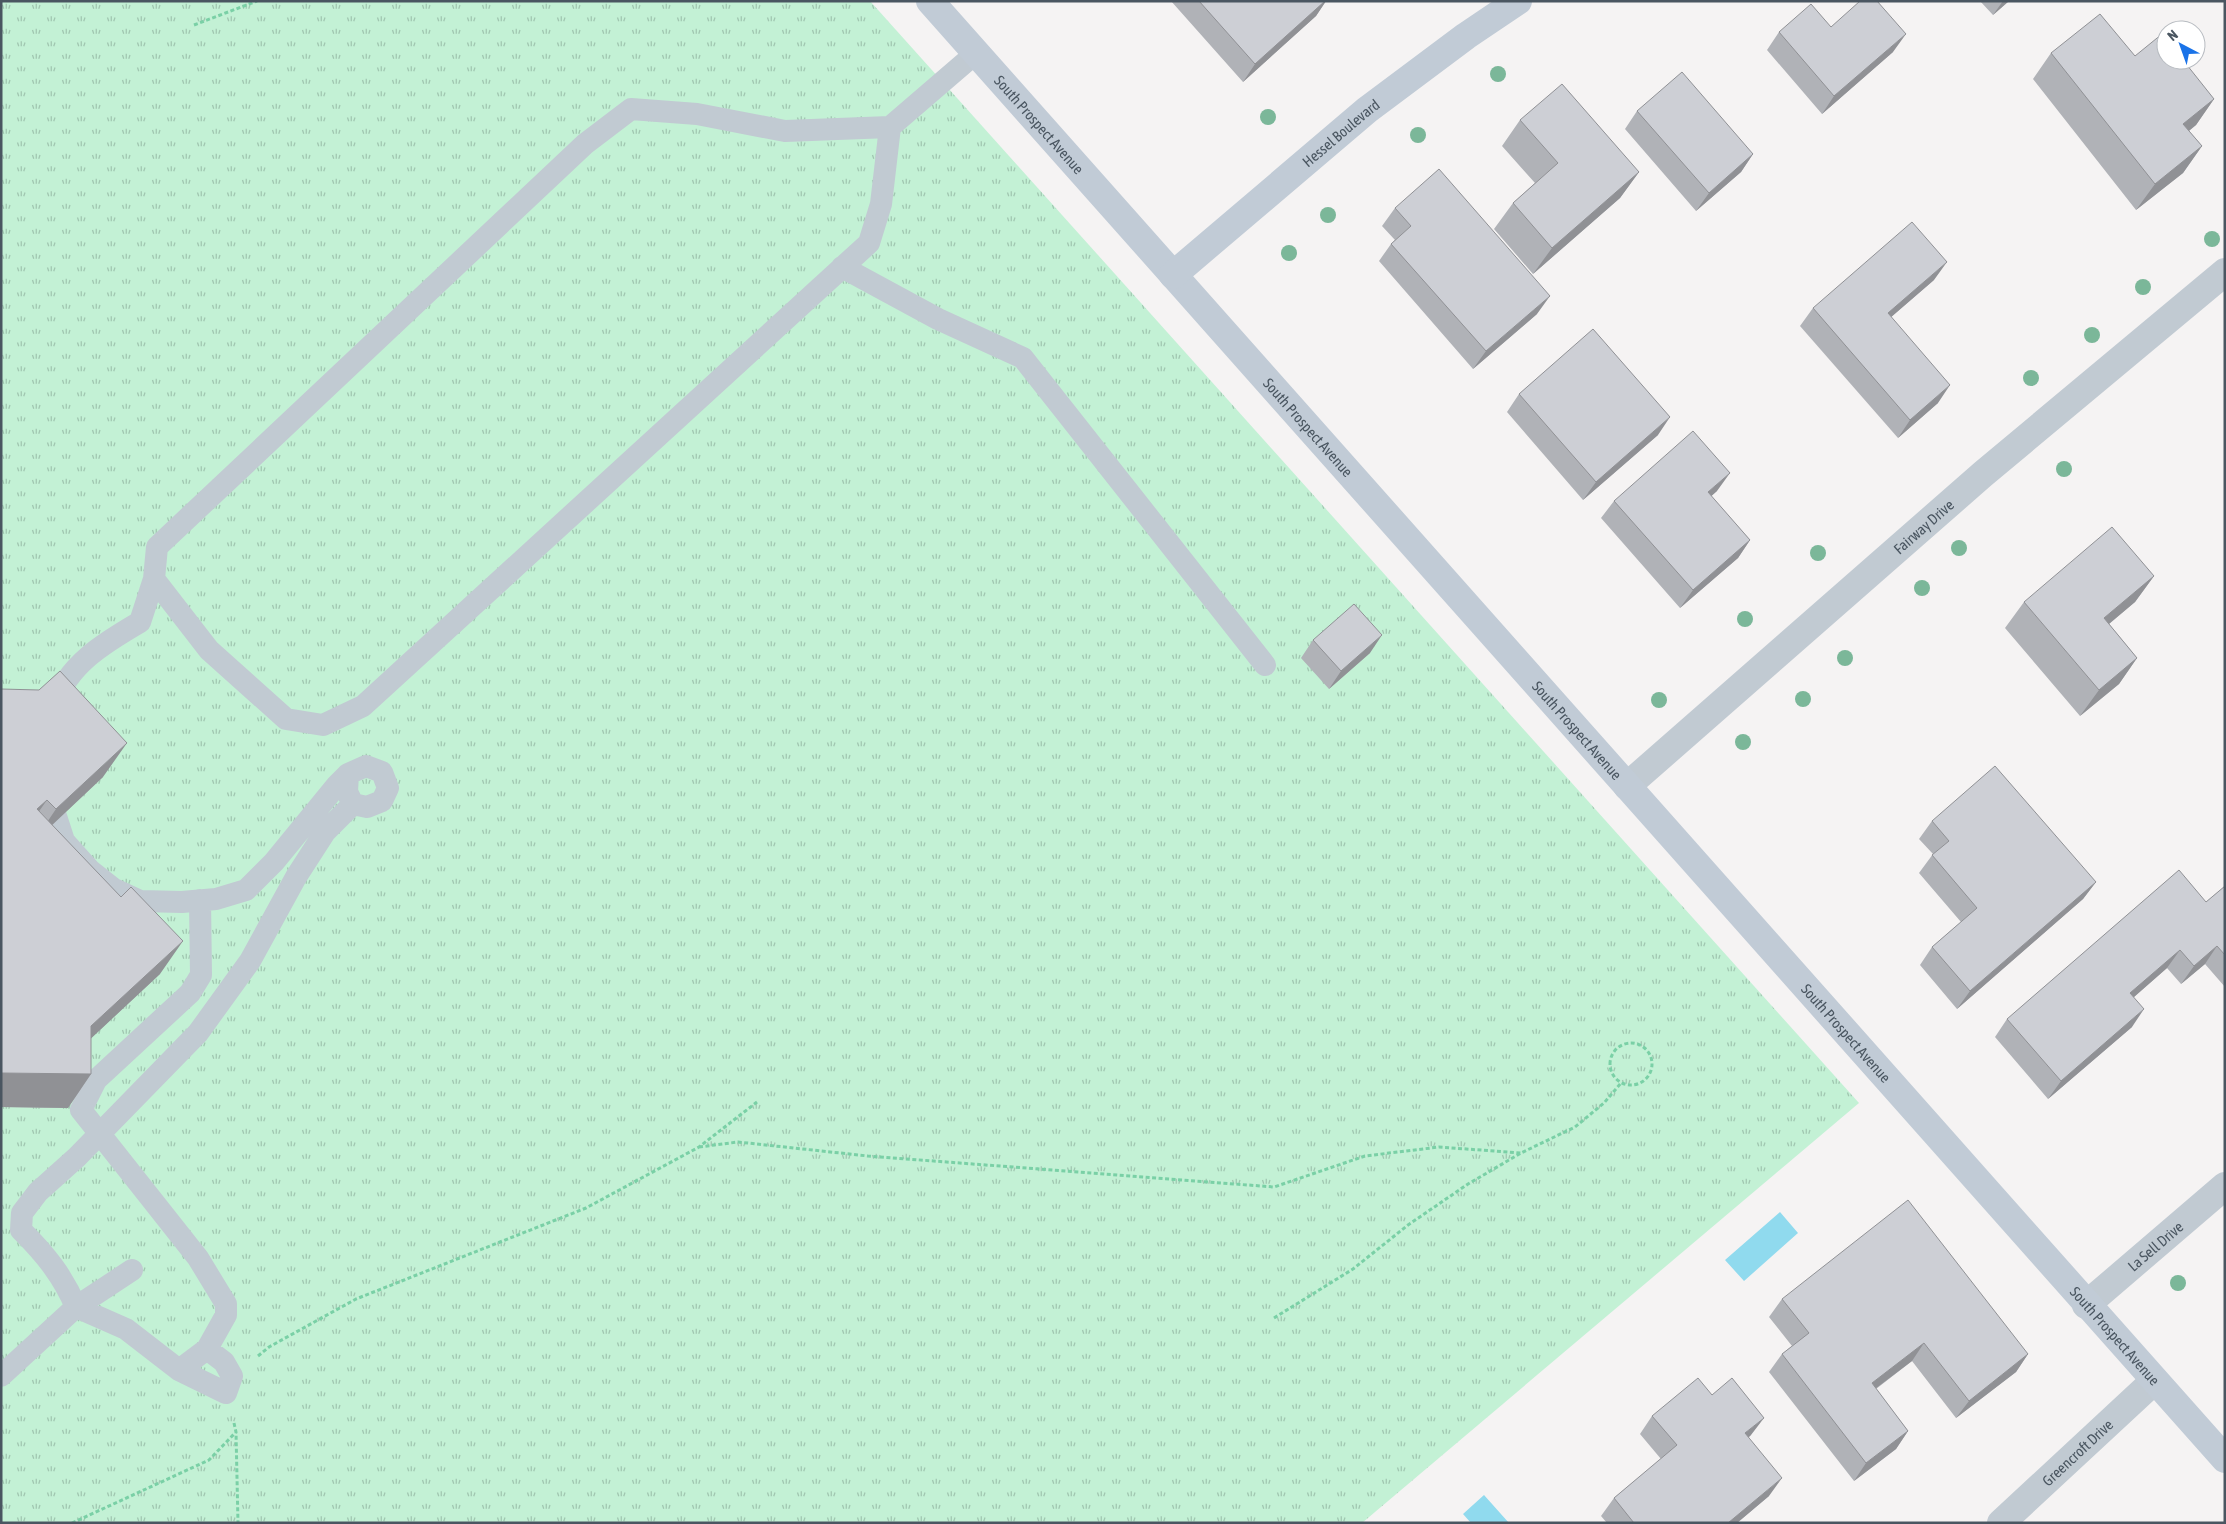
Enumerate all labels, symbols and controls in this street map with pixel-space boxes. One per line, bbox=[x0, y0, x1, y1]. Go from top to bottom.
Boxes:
north arrow bbox=[2156, 20, 2206, 70]
text: N bbox=[2164, 26, 2181, 44]
street label: South Prospect Avenue bbox=[991, 72, 1088, 177]
street label: Hessel Boulevard bbox=[1299, 95, 1383, 170]
street label: South Prospect Avenue bbox=[1260, 374, 1357, 480]
street label: Fairway Drive bbox=[1890, 495, 1957, 557]
street label: South Prospect Avenue bbox=[1529, 677, 1626, 783]
street label: South Prospect Avenue bbox=[1798, 980, 1895, 1086]
street label: La Sell Drive bbox=[2124, 1217, 2186, 1274]
street label: South Prospect Avenue bbox=[2067, 1283, 2164, 1388]
street label: Greencroft Drive bbox=[2038, 1415, 2116, 1489]

